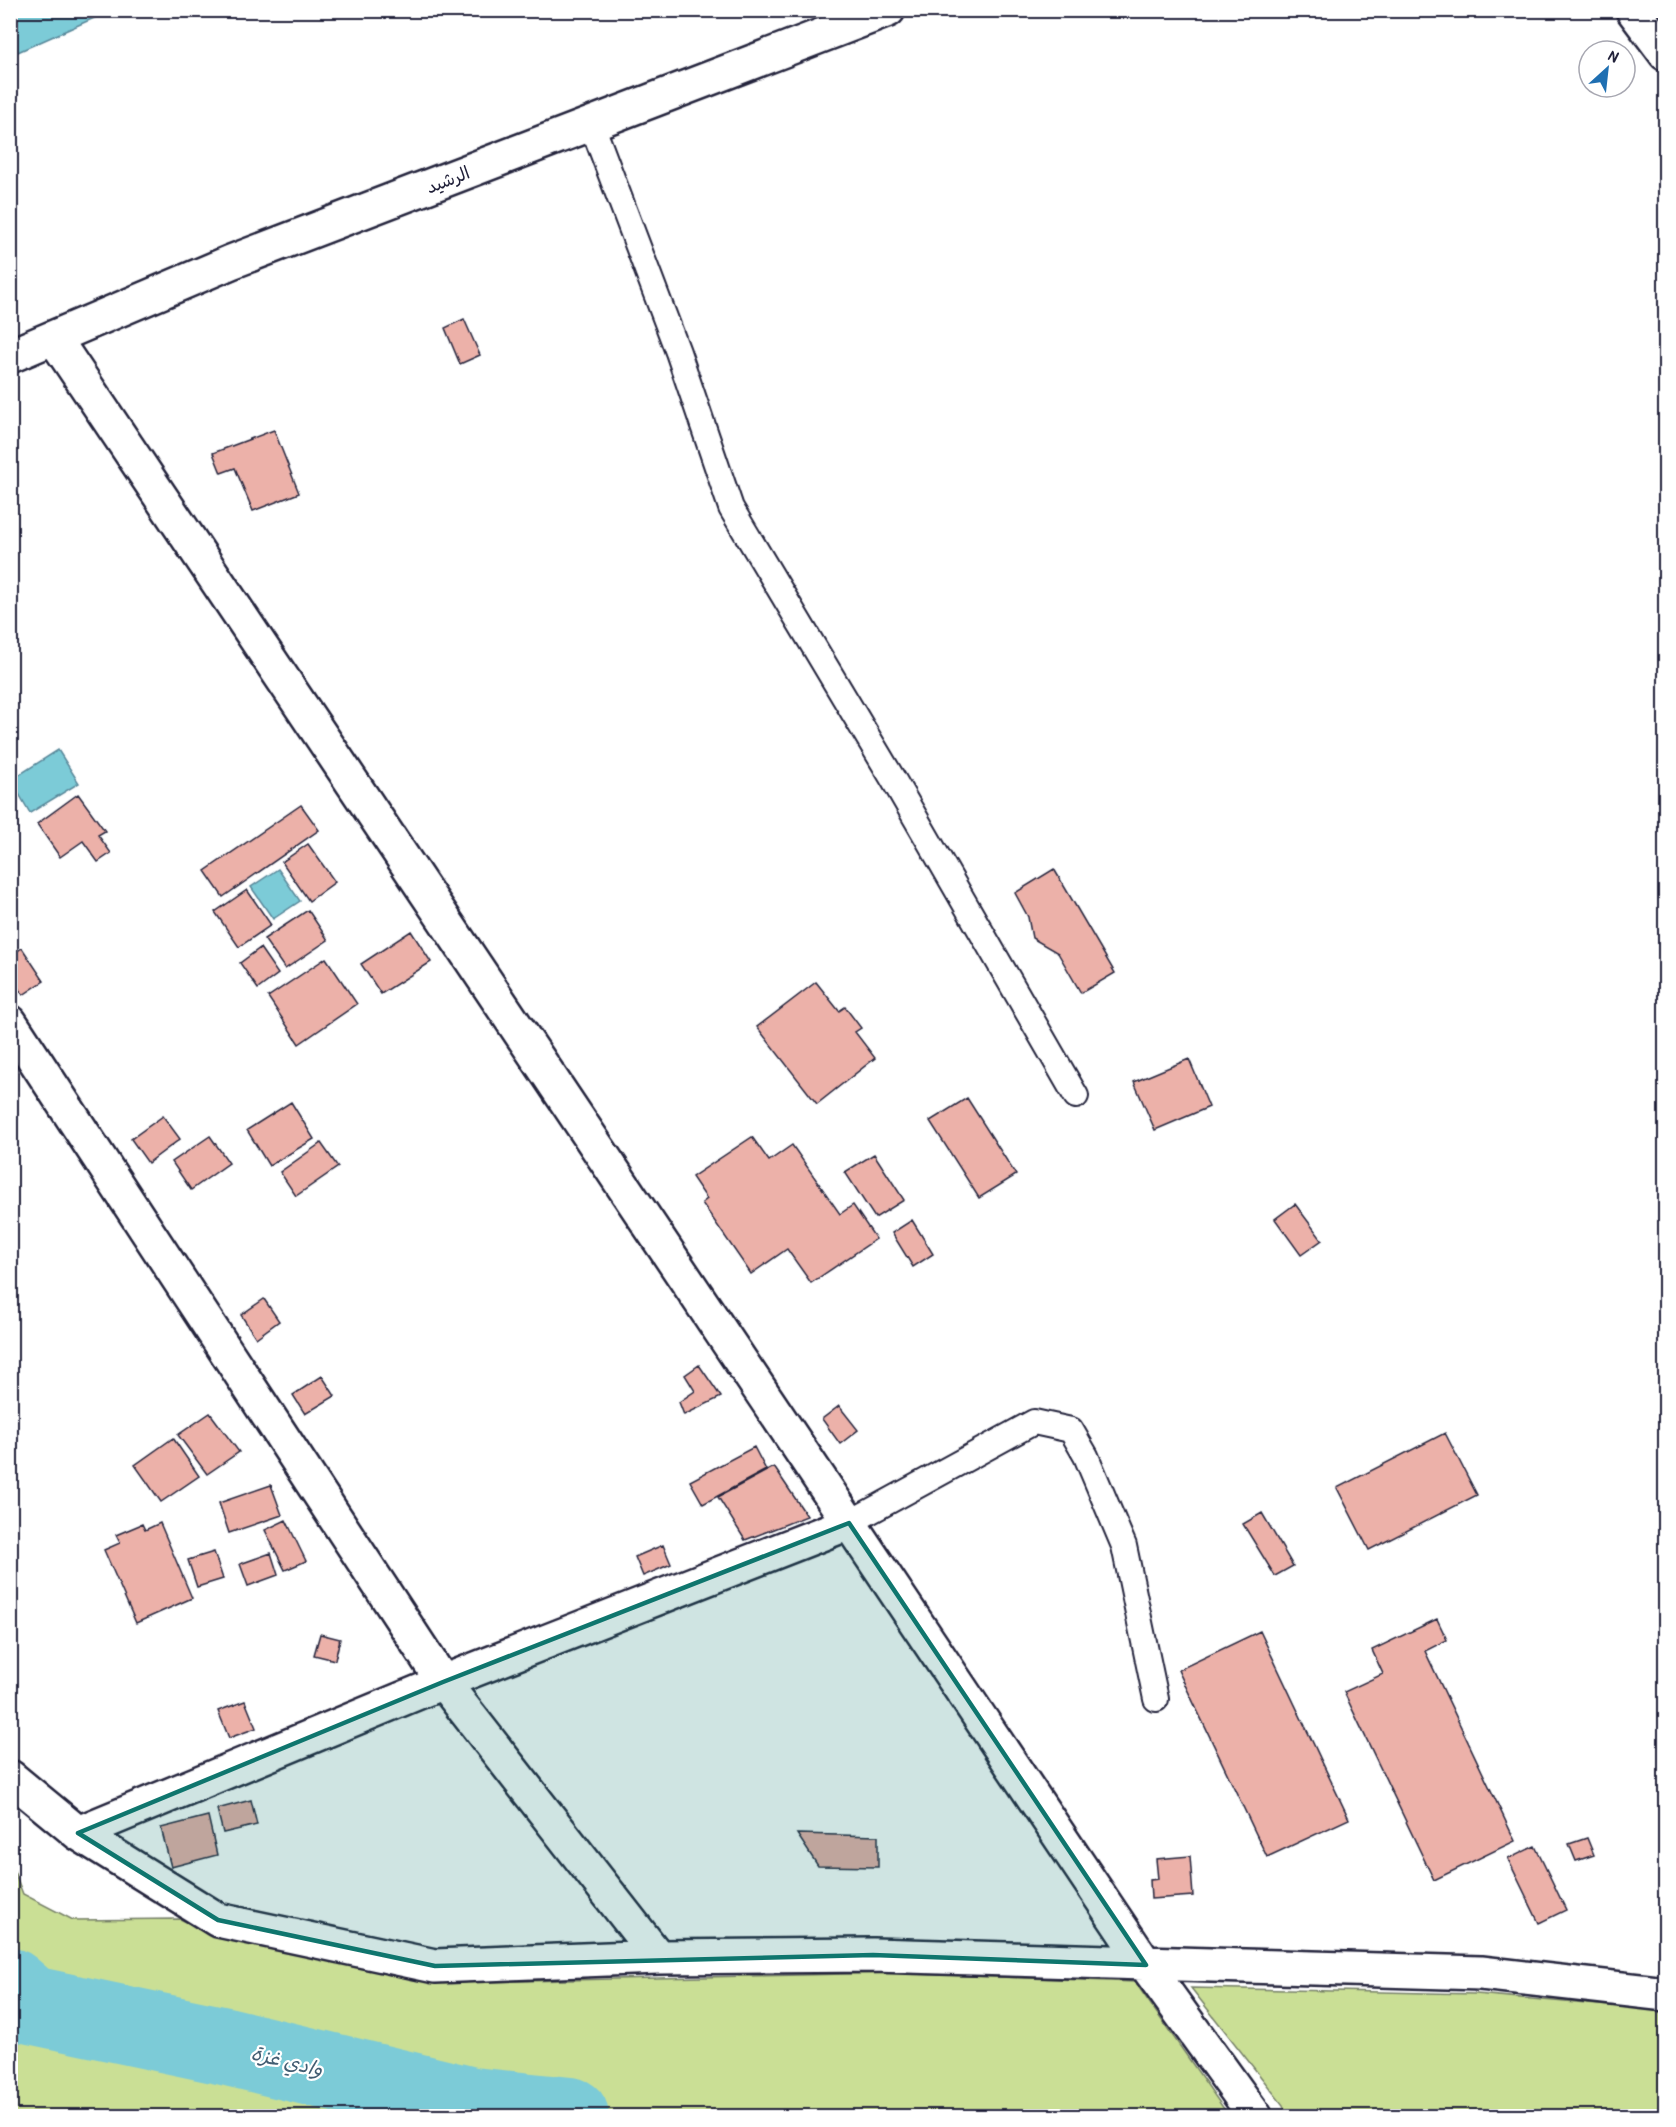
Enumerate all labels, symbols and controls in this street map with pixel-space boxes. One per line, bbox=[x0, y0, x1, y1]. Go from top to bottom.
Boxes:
north arrow bbox=[1577, 39, 1637, 99]
text: N bbox=[1605, 44, 1623, 68]
street label: الرشيد bbox=[422, 160, 473, 199]
water label: وادي غزة bbox=[248, 2039, 326, 2085]

